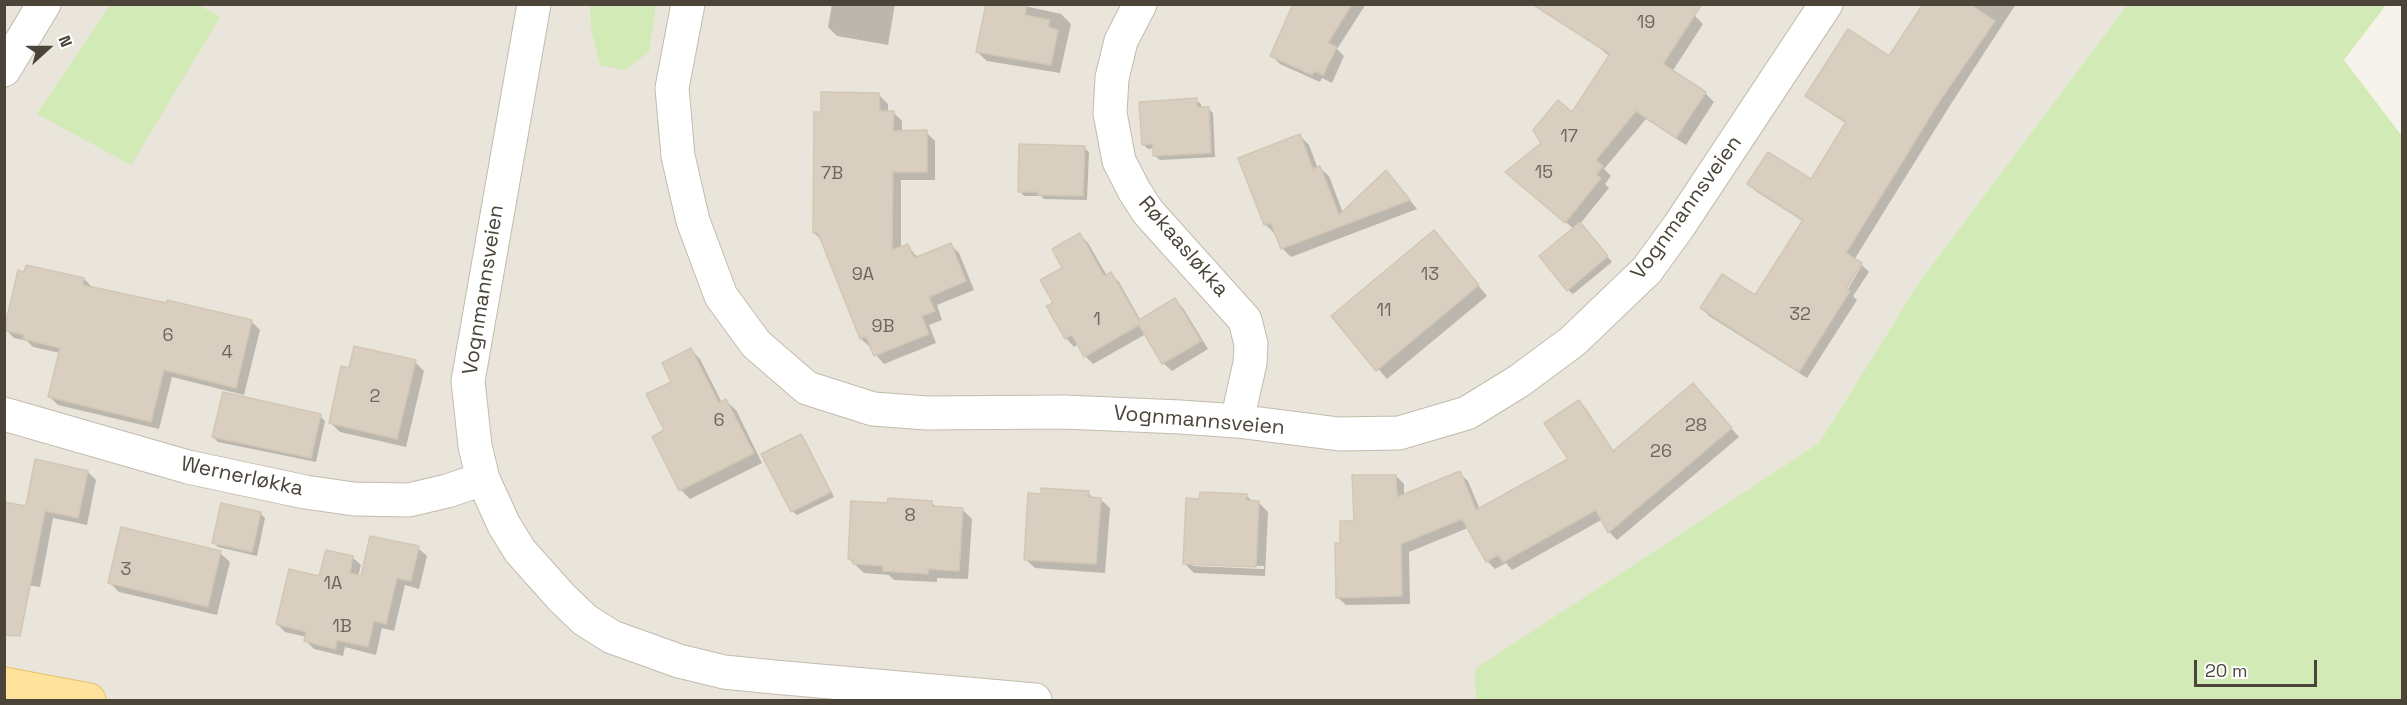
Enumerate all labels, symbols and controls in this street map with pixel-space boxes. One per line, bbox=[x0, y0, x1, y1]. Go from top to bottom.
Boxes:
house number: 19 bbox=[1637, 12, 1655, 34]
north arrow bbox=[18, 18, 78, 78]
text: N bbox=[54, 33, 77, 50]
house number: 17 bbox=[1560, 126, 1578, 148]
street label: Vognmannsveien bbox=[1626, 131, 1748, 285]
house number: 15 bbox=[1535, 162, 1553, 184]
house number: 7B bbox=[821, 163, 843, 185]
street label: Røkaasløkka bbox=[1132, 192, 1234, 302]
street label: Vognmannsveien bbox=[458, 203, 510, 377]
house number: 9A bbox=[852, 264, 874, 286]
house number: 13 bbox=[1421, 264, 1439, 286]
house number: 11 bbox=[1376, 300, 1392, 322]
house number: 32 bbox=[1789, 304, 1811, 326]
house number: 1 bbox=[1093, 309, 1101, 331]
house number: 9B bbox=[872, 316, 894, 338]
house number: 6 bbox=[162, 325, 174, 347]
house number: 4 bbox=[221, 342, 233, 364]
house number: 2 bbox=[370, 386, 380, 408]
street label: Vognmannsveien bbox=[1112, 401, 1286, 441]
house number: 6 bbox=[713, 410, 725, 432]
house number: 28 bbox=[1685, 415, 1707, 437]
house number: 26 bbox=[1650, 441, 1672, 463]
street label: Wernerløkka bbox=[179, 452, 305, 502]
house number: 8 bbox=[904, 505, 916, 527]
house number: 3 bbox=[121, 559, 131, 581]
house number: 1A bbox=[324, 573, 342, 595]
house number: 1B bbox=[332, 616, 352, 638]
scale bar bbox=[2197, 648, 2320, 686]
text: 20 m bbox=[2205, 659, 2248, 682]

